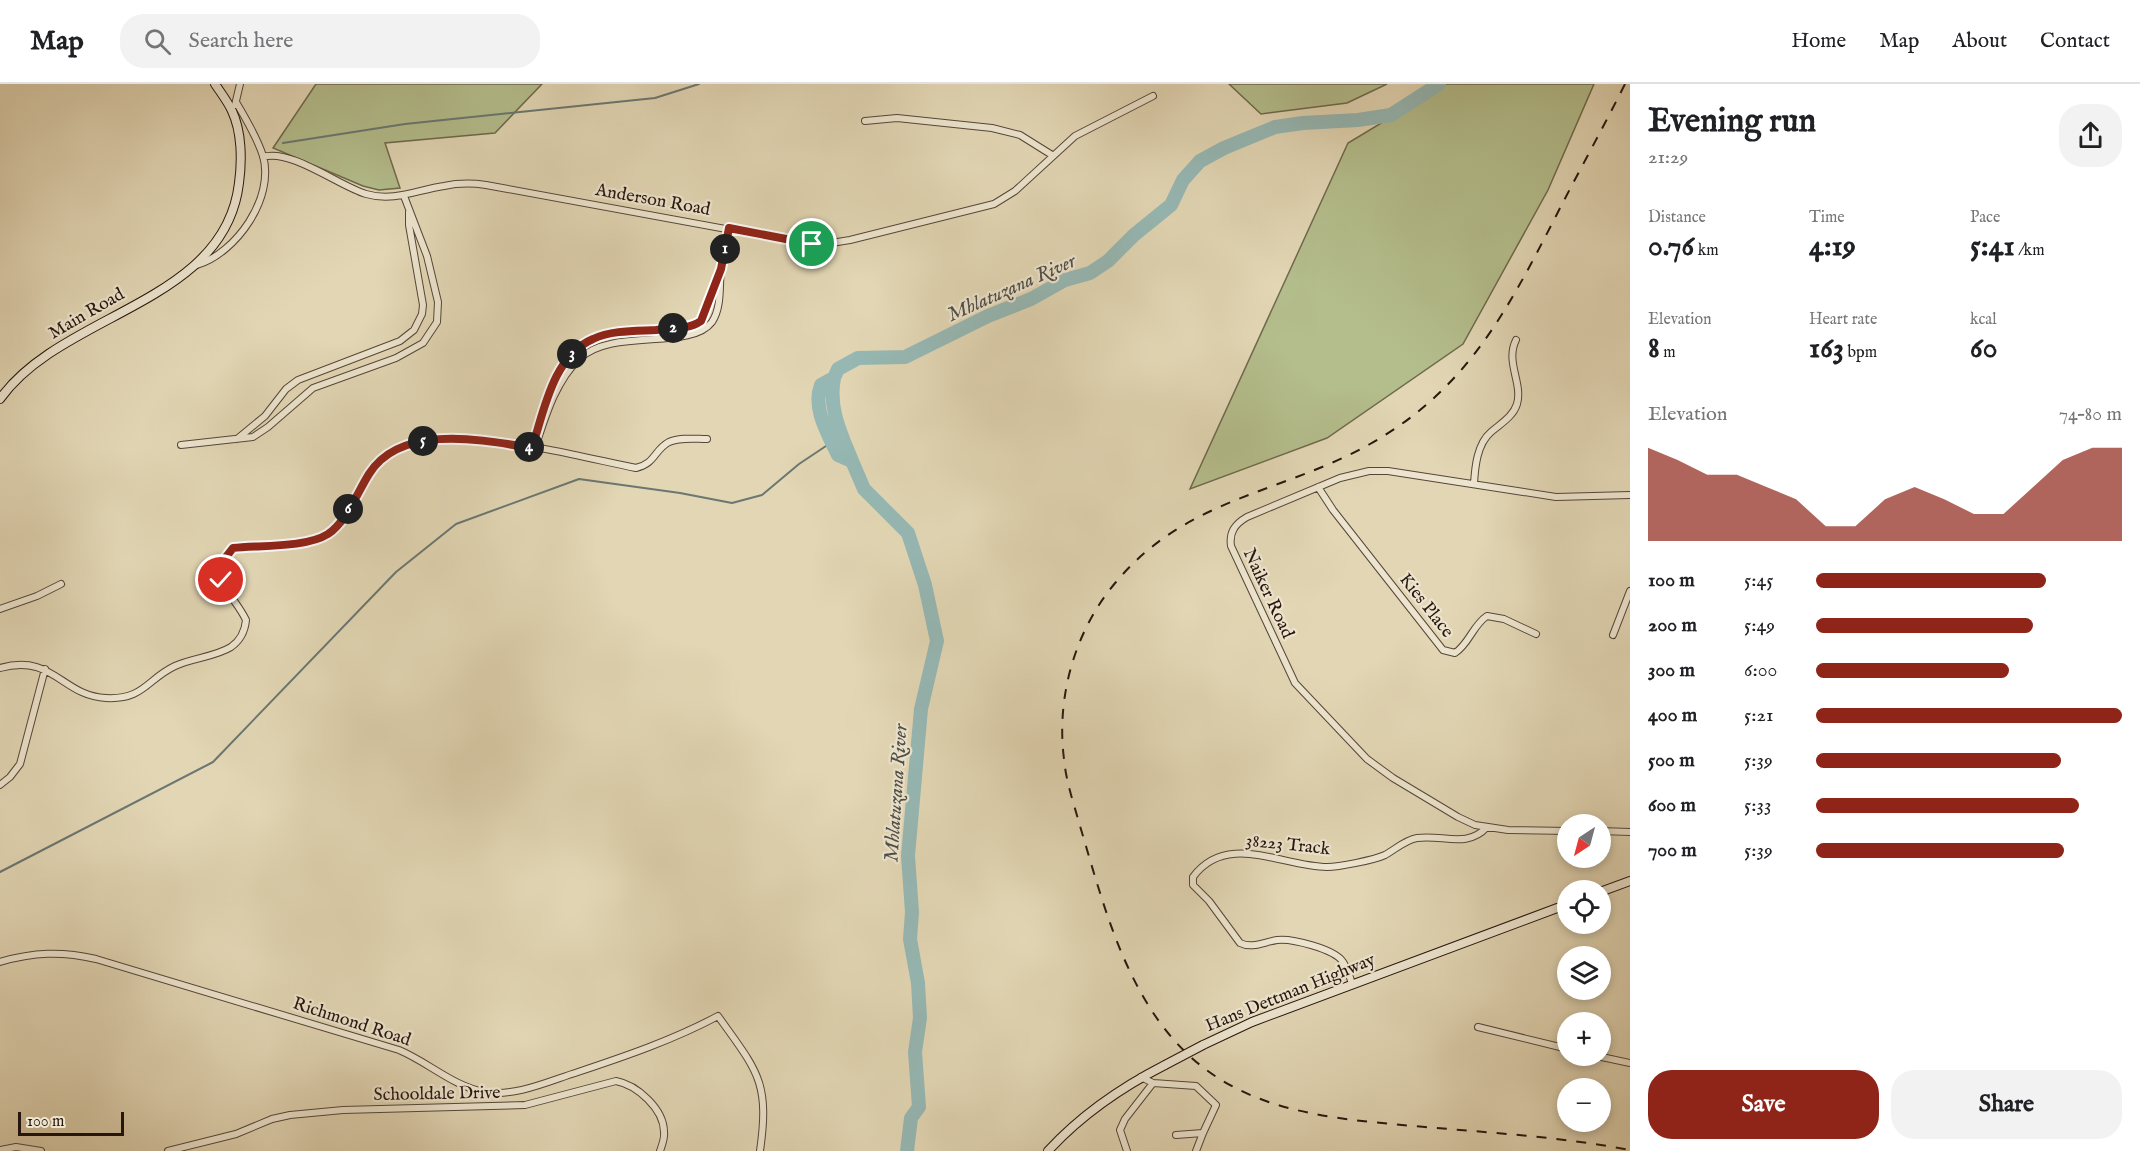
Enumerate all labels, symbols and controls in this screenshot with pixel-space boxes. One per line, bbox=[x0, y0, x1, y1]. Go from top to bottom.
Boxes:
search box bbox=[120, 14, 540, 68]
text: Map bbox=[30, 24, 84, 59]
icon: search bbox=[141, 25, 174, 58]
text: Search here bbox=[189, 27, 293, 55]
text: Home bbox=[1791, 28, 1846, 55]
text: Map bbox=[1879, 28, 1919, 55]
text: About bbox=[1952, 28, 2007, 55]
text: Contact bbox=[2040, 28, 2110, 55]
text: Evening run bbox=[1648, 101, 1816, 143]
button: share bbox=[2059, 104, 2122, 167]
text: 21:29 bbox=[1648, 145, 1688, 170]
street label: Anderson Road bbox=[592, 179, 712, 222]
text: Distance bbox=[1648, 208, 1706, 228]
text: Time bbox=[1809, 208, 1845, 228]
text: Pace bbox=[1970, 208, 2000, 228]
pin bbox=[786, 218, 837, 269]
icon: arrive bbox=[795, 227, 828, 260]
text: 0.76 bbox=[1648, 228, 1694, 266]
text: 4:19 bbox=[1809, 228, 1856, 266]
text: 5:41 bbox=[1970, 228, 2015, 266]
pin: 1 bbox=[710, 234, 740, 264]
text: 1 bbox=[722, 239, 728, 259]
text: km bbox=[1694, 241, 1719, 261]
text: /km bbox=[2015, 241, 2045, 261]
water label: Mhlatuzana River bbox=[943, 248, 1081, 328]
street label: Main Road bbox=[45, 283, 129, 345]
text: Elevation bbox=[1648, 310, 1711, 330]
text: Heart rate bbox=[1809, 310, 1877, 330]
text: kcal bbox=[1970, 310, 1997, 330]
pin: 2 bbox=[658, 313, 688, 343]
text: 2 bbox=[669, 318, 677, 338]
text: 8 bbox=[1648, 330, 1660, 368]
text: 163 bbox=[1809, 330, 1844, 368]
text: 60 bbox=[1970, 330, 1997, 368]
pin: 3 bbox=[557, 339, 587, 369]
text: m bbox=[1660, 343, 1676, 363]
text: bpm bbox=[1844, 343, 1877, 363]
text: 3 bbox=[569, 344, 575, 364]
text: Elevation bbox=[1648, 402, 1727, 427]
text: 74–80 m bbox=[2059, 402, 2122, 427]
pin: 5 bbox=[408, 426, 438, 456]
text: 5 bbox=[420, 431, 426, 451]
pin: 4 bbox=[514, 432, 544, 462]
text: 4 bbox=[525, 437, 533, 457]
pin: 6 bbox=[333, 494, 363, 524]
text: 6 bbox=[345, 499, 351, 519]
street label: Naiker Road bbox=[1237, 545, 1299, 643]
pin bbox=[195, 554, 246, 605]
icon: check bbox=[204, 563, 237, 596]
text: 100 m bbox=[1648, 568, 1695, 593]
text: 5:45 bbox=[1744, 568, 1774, 593]
street label: Kies Place bbox=[1394, 569, 1458, 643]
text: 200 m bbox=[1648, 613, 1697, 638]
text: 5:49 bbox=[1744, 613, 1775, 638]
text: 300 m bbox=[1648, 658, 1695, 683]
text: 6:00 bbox=[1744, 658, 1777, 683]
text: 400 m bbox=[1648, 703, 1697, 728]
text: 5:21 bbox=[1744, 703, 1773, 728]
water label: Mhlatuzana River bbox=[879, 722, 914, 863]
text: 500 m bbox=[1648, 748, 1695, 773]
text: 5:39 bbox=[1744, 748, 1773, 773]
text: 600 m bbox=[1648, 793, 1696, 818]
text: 5:33 bbox=[1744, 793, 1771, 818]
north arrow bbox=[1557, 814, 1611, 868]
map controls bbox=[1557, 814, 1611, 1132]
street label: 38223 Track bbox=[1244, 830, 1332, 861]
text: 700 m bbox=[1648, 838, 1697, 863]
text: 5:39 bbox=[1744, 838, 1773, 863]
button: locate bbox=[1557, 880, 1611, 934]
button: layers bbox=[1557, 946, 1611, 1000]
street label: Hans Dettman Highway bbox=[1202, 949, 1379, 1038]
street label: Richmond Road bbox=[290, 992, 414, 1052]
button: + bbox=[1557, 1012, 1611, 1066]
button: Save bbox=[1648, 1070, 1879, 1139]
button: Share bbox=[1891, 1070, 2122, 1139]
button: − bbox=[1557, 1078, 1611, 1132]
street label: Schooldale Drive bbox=[373, 1082, 501, 1107]
scale bar bbox=[18, 1109, 124, 1136]
text: 100 m bbox=[27, 1112, 64, 1132]

